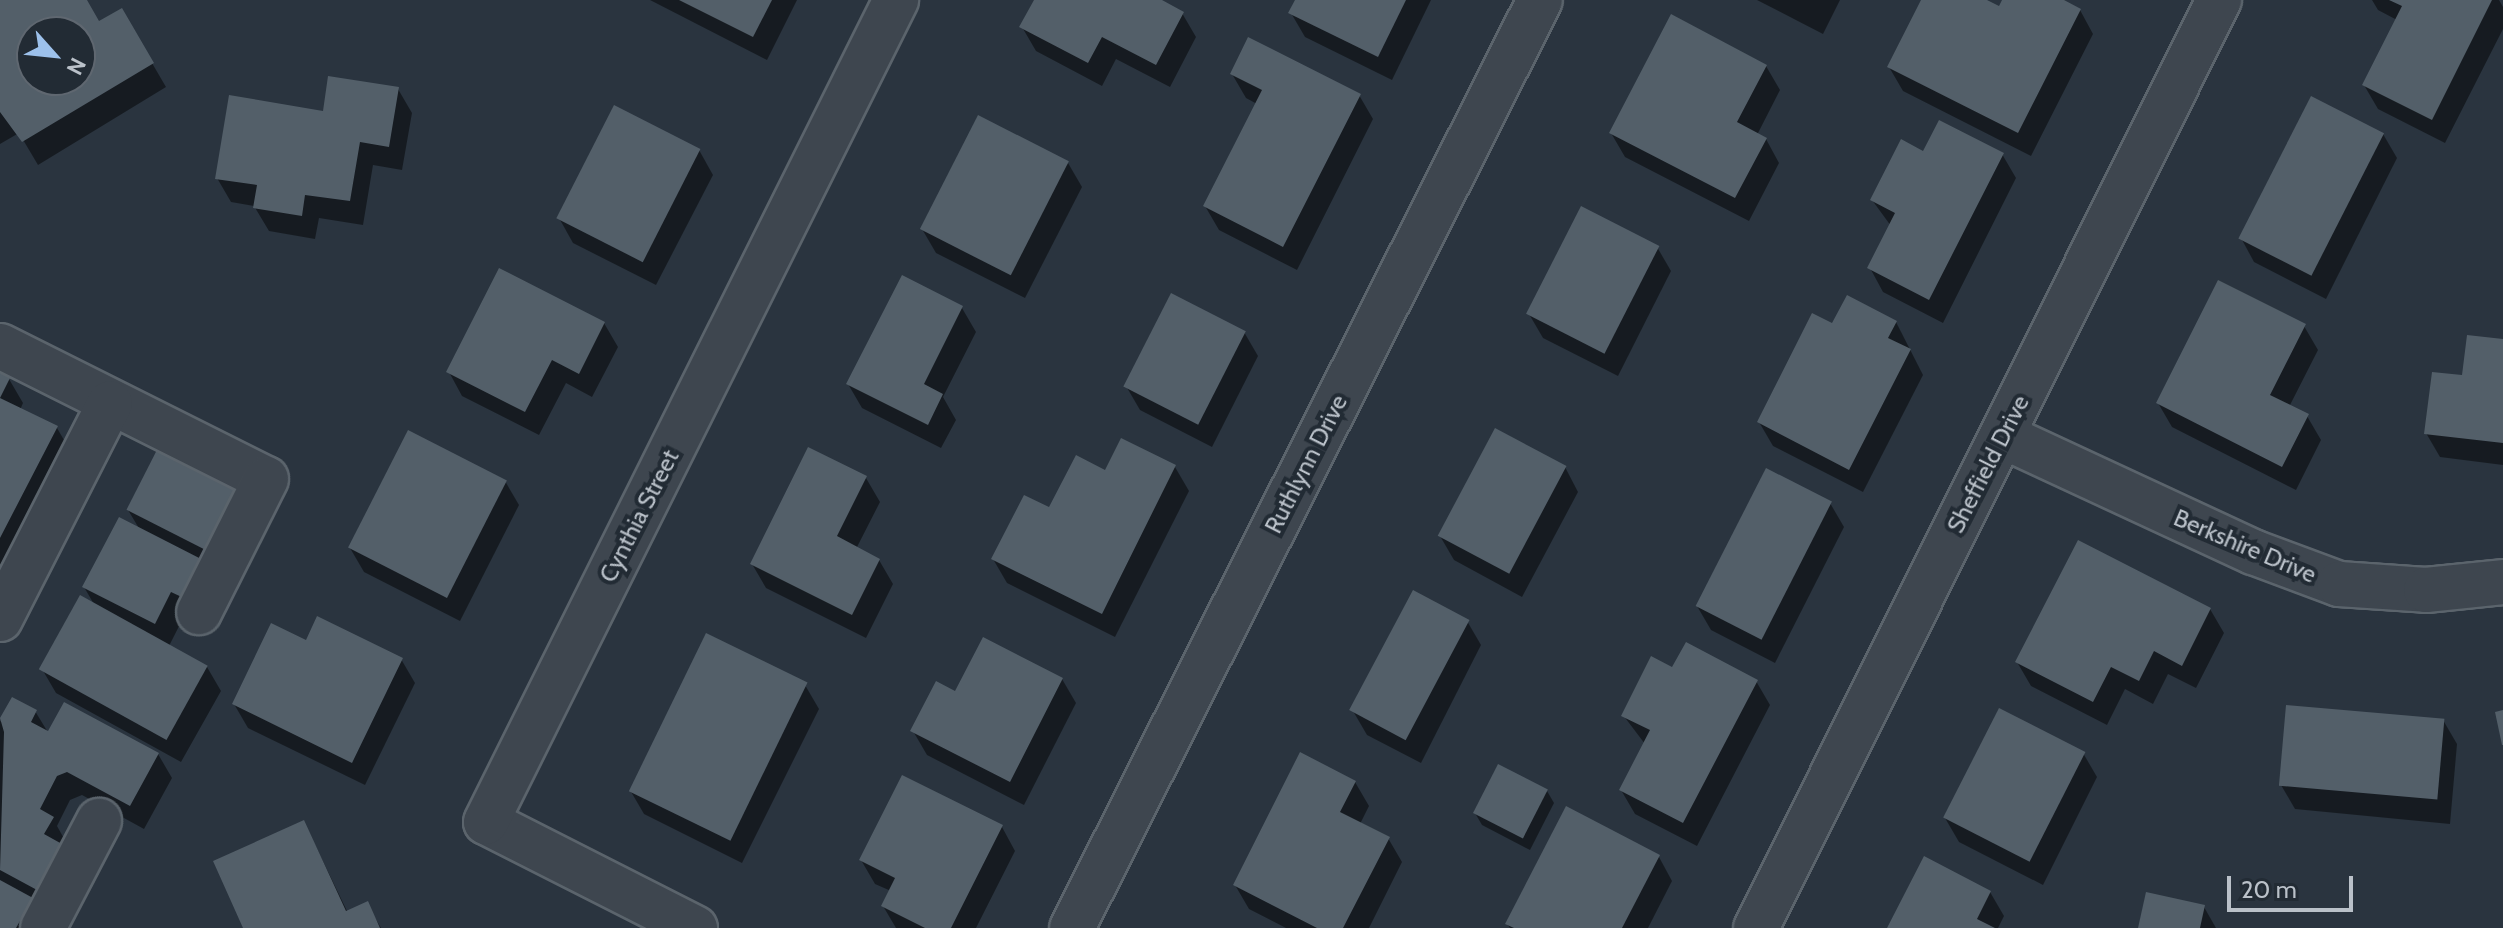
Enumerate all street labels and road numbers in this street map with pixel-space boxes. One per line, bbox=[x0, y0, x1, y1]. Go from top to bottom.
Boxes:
street label: Ruthlynn Drive bbox=[1259, 390, 1353, 538]
street label: Sheffield Drive bbox=[1941, 390, 2035, 538]
street label: Cynthia Street bbox=[593, 445, 685, 587]
street label: Berkshire Drive bbox=[2170, 503, 2320, 589]

